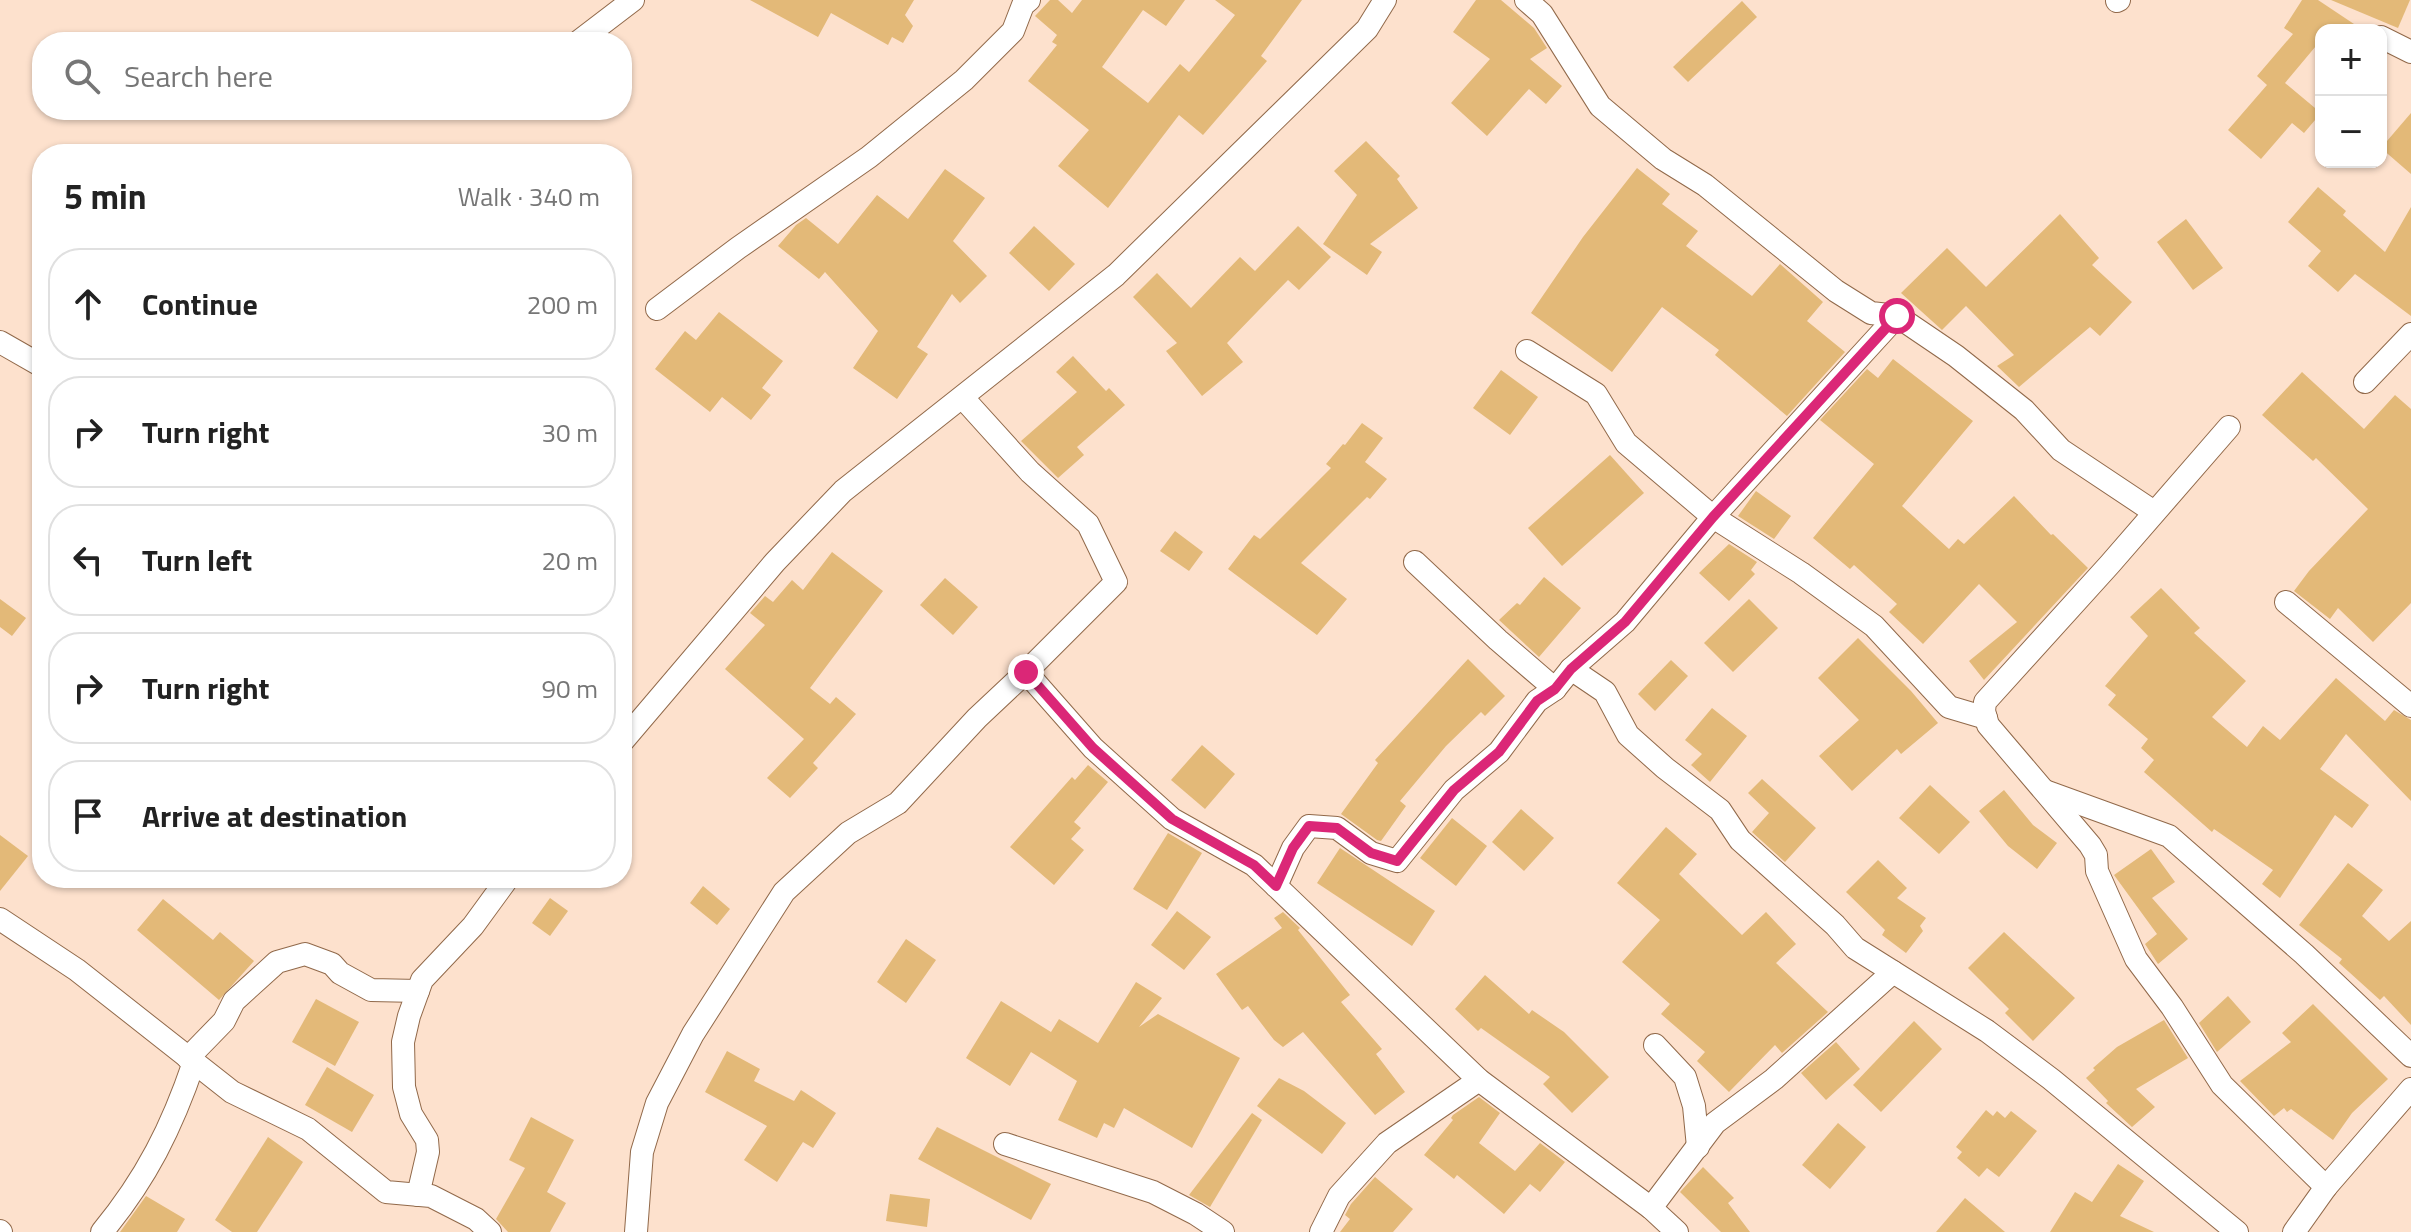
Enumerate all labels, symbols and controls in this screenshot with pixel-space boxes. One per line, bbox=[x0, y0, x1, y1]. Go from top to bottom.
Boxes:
map controls bbox=[2315, 24, 2387, 168]
button: + bbox=[2315, 24, 2387, 96]
search box bbox=[32, 32, 632, 120]
text: Search here bbox=[124, 53, 273, 99]
icon: search bbox=[60, 54, 104, 98]
button: − bbox=[2315, 96, 2387, 168]
text: 5 min bbox=[64, 170, 147, 222]
text: Walk · 340 m bbox=[458, 177, 600, 216]
text: Continue bbox=[142, 281, 258, 327]
icon: ahead bbox=[66, 282, 110, 326]
text: 200 m bbox=[527, 285, 598, 324]
route start bbox=[1879, 298, 1915, 334]
text: Turn right bbox=[142, 409, 270, 455]
icon: right bbox=[66, 410, 110, 454]
text: 30 m bbox=[541, 413, 598, 452]
text: Turn left bbox=[142, 537, 252, 583]
icon: left bbox=[66, 538, 110, 582]
text: 20 m bbox=[541, 541, 598, 580]
route end bbox=[1008, 654, 1044, 690]
text: Turn right bbox=[142, 665, 270, 711]
icon: right bbox=[66, 666, 110, 710]
text: 90 m bbox=[541, 669, 598, 708]
text: Arrive at destination bbox=[142, 793, 407, 839]
icon: arrive bbox=[66, 794, 110, 838]

